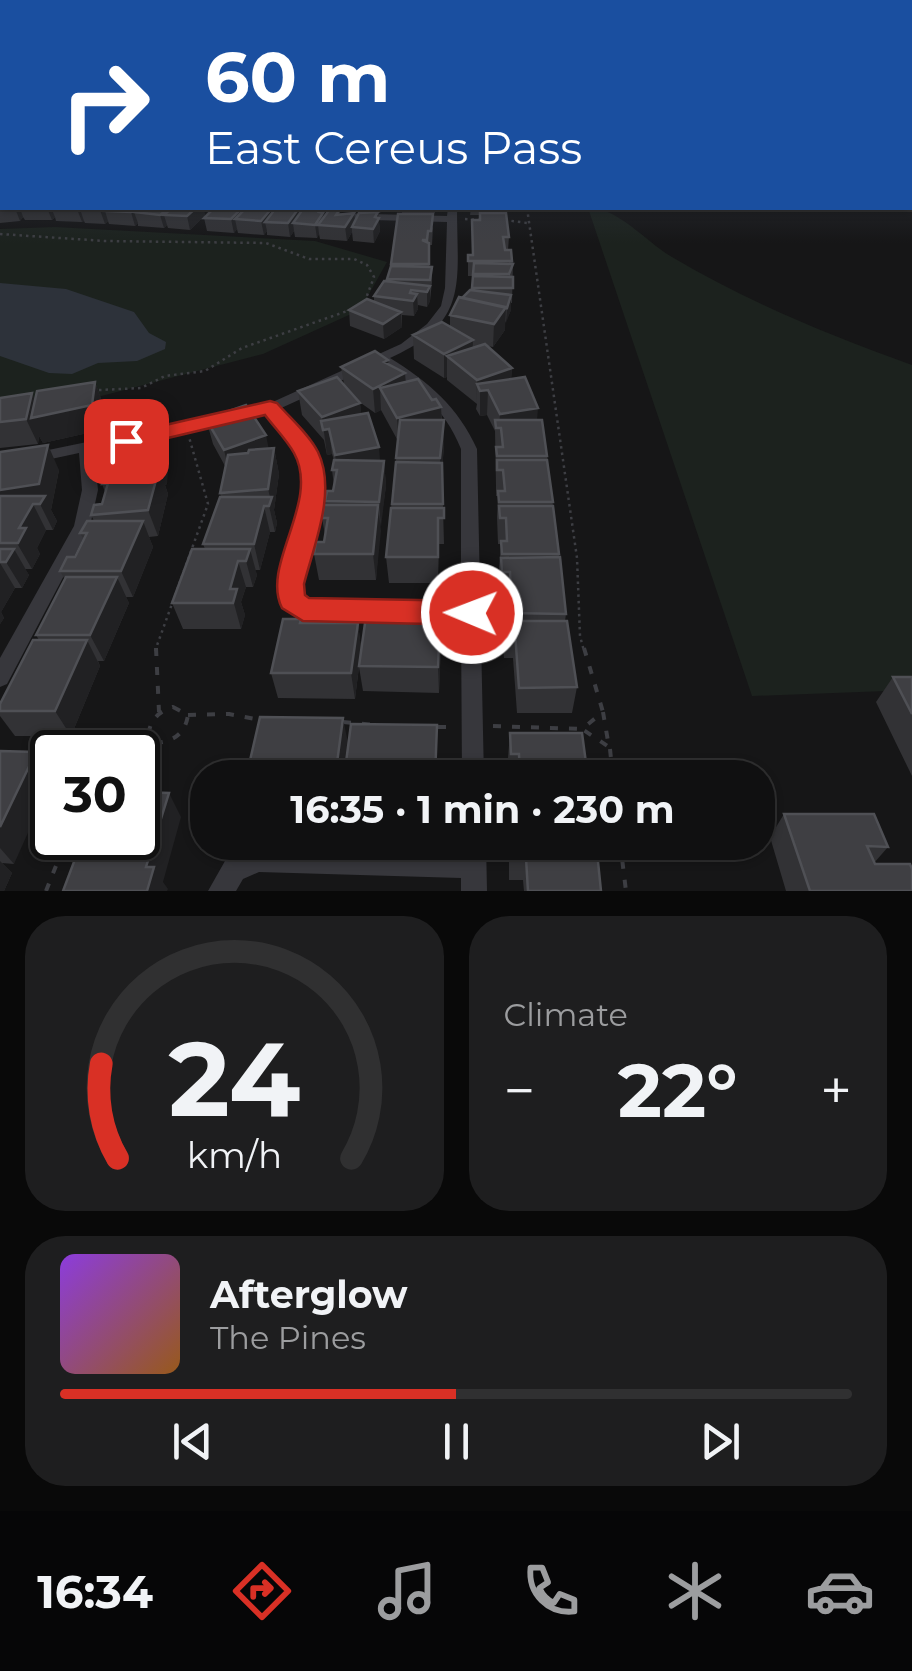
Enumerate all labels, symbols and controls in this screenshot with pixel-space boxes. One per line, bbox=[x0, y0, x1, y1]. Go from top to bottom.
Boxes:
text: 60 m bbox=[205, 34, 390, 120]
icon: right bbox=[40, 40, 170, 170]
text: East Cereus Pass bbox=[205, 120, 582, 175]
pin bbox=[84, 399, 169, 484]
icon: arrive bbox=[99, 414, 154, 469]
position arrow bbox=[420, 561, 524, 665]
speed limit sign: 30 bbox=[30, 730, 160, 860]
text: 16:35 · 1 min · 230 m bbox=[290, 786, 675, 833]
text: Climate bbox=[504, 995, 628, 1034]
text: 24 bbox=[168, 1015, 300, 1142]
text: 22° bbox=[618, 1044, 738, 1136]
text: − bbox=[504, 1057, 535, 1124]
text: + bbox=[820, 1057, 852, 1124]
text: km/h bbox=[187, 1133, 282, 1177]
text: Afterglow bbox=[210, 1271, 408, 1318]
text: The Pines bbox=[210, 1318, 366, 1357]
icon: previous bbox=[165, 1414, 220, 1469]
icon: pause bbox=[429, 1414, 484, 1469]
icon: next bbox=[693, 1414, 748, 1469]
icon: directions bbox=[227, 1556, 297, 1626]
icon: music bbox=[372, 1556, 442, 1626]
icon: phone bbox=[516, 1556, 586, 1626]
icon: climate bbox=[660, 1556, 730, 1626]
icon: car bbox=[805, 1556, 875, 1626]
text: 16:34 bbox=[37, 1564, 153, 1619]

